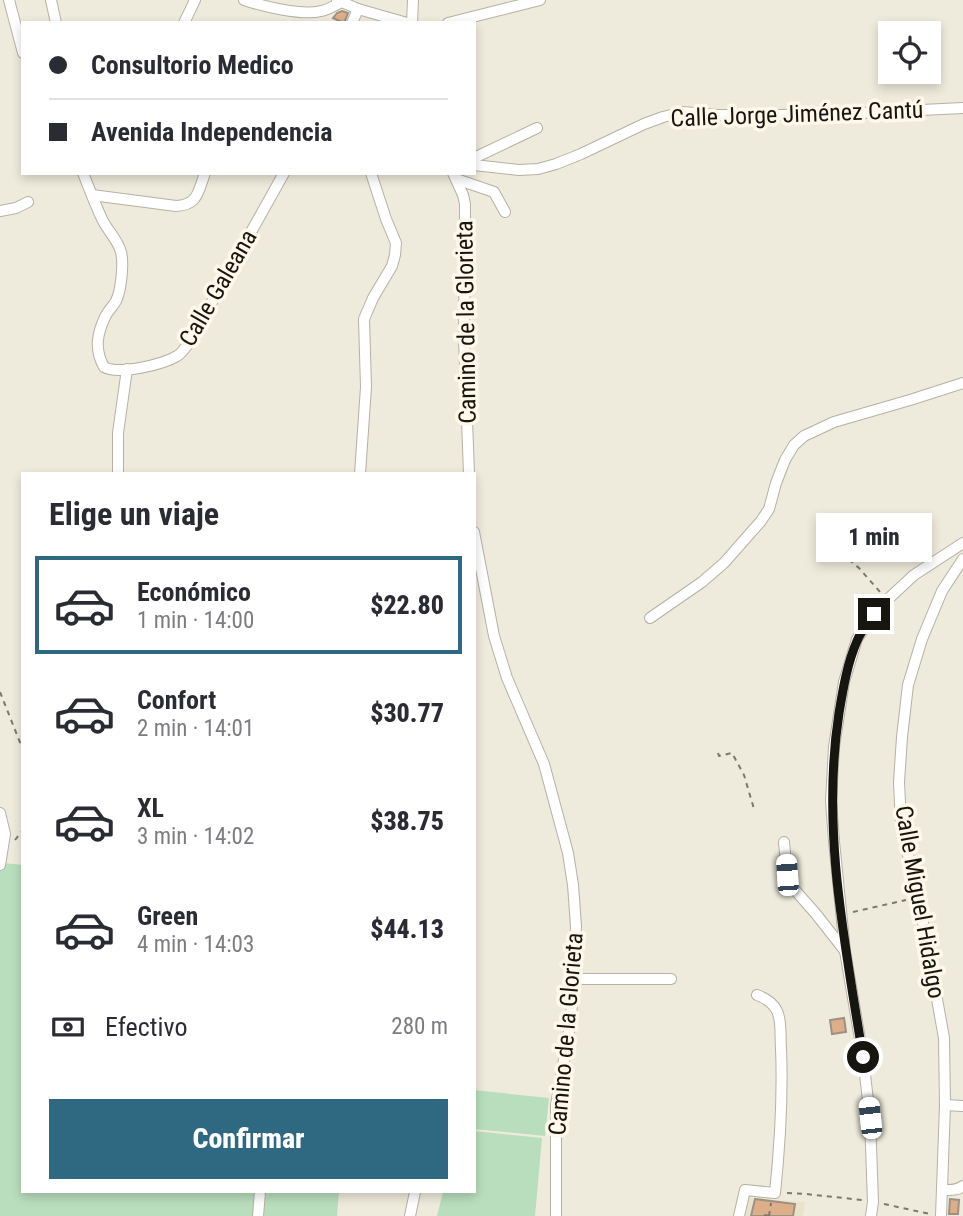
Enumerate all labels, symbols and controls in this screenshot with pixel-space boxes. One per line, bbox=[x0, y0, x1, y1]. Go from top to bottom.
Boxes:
map controls bbox=[878, 21, 941, 84]
button: locate bbox=[878, 21, 941, 84]
text: Consultorio Medico bbox=[91, 50, 294, 80]
street label: Calle Jorge Jiménez Cantú bbox=[670, 96, 924, 132]
text: Avenida Independencia bbox=[91, 117, 332, 147]
street label: Camino de la Glorieta bbox=[450, 220, 482, 424]
street label: Calle Galeana bbox=[173, 225, 263, 351]
text: Elige un viaje bbox=[49, 495, 219, 533]
callout: 1 min bbox=[816, 512, 932, 562]
text: 1 min bbox=[848, 524, 900, 551]
icon: car bbox=[53, 574, 116, 637]
text: Económico bbox=[137, 577, 251, 607]
text: $22.80 bbox=[370, 590, 444, 620]
route end bbox=[858, 598, 890, 630]
text: 1 min · 14:00 bbox=[137, 607, 254, 634]
icon: car bbox=[53, 682, 116, 745]
text: Confort bbox=[137, 685, 216, 715]
text: $30.77 bbox=[370, 698, 444, 728]
text: 2 min · 14:01 bbox=[137, 715, 254, 742]
icon: car bbox=[53, 790, 116, 853]
text: XL bbox=[137, 793, 164, 823]
street label: Calle Miguel Hidalgo bbox=[889, 803, 951, 1001]
text: $38.75 bbox=[370, 806, 444, 836]
text: 3 min · 14:02 bbox=[137, 823, 254, 850]
car bbox=[776, 853, 799, 897]
icon: car bbox=[53, 898, 116, 961]
text: Green bbox=[137, 901, 198, 931]
text: $44.13 bbox=[370, 914, 444, 944]
text: 4 min · 14:03 bbox=[137, 931, 254, 958]
street label: Camino de la Glorieta bbox=[543, 931, 589, 1137]
icon: cash bbox=[49, 1008, 87, 1046]
text: Efectivo bbox=[105, 1012, 187, 1042]
text: 280 m bbox=[391, 1013, 448, 1040]
route start bbox=[847, 1041, 879, 1073]
car bbox=[858, 1096, 883, 1140]
button: Confirmar bbox=[49, 1099, 448, 1179]

